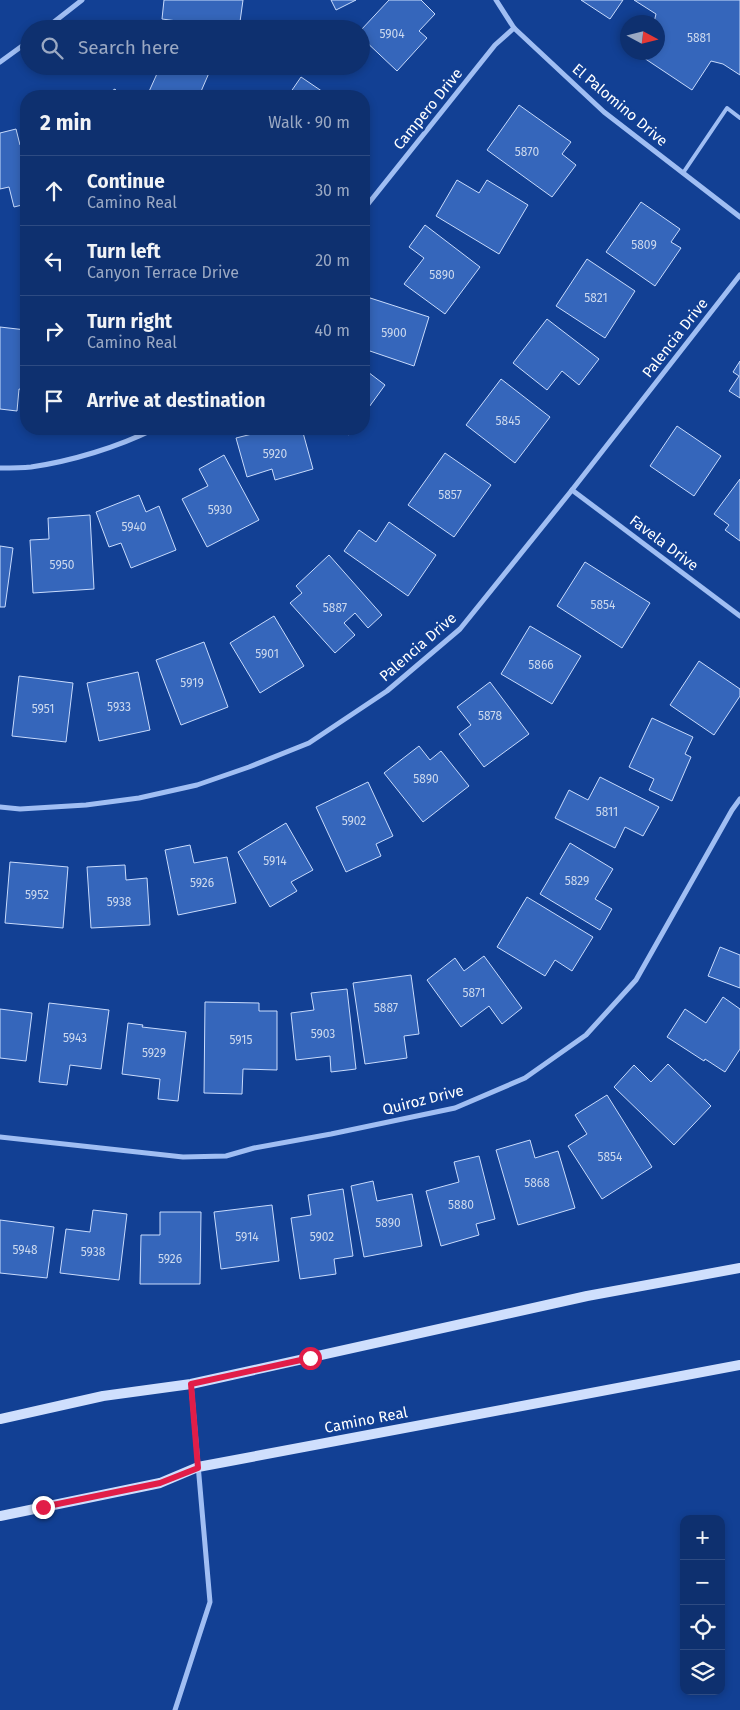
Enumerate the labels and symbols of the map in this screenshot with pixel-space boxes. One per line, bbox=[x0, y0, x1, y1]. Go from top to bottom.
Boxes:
north arrow bbox=[620, 15, 665, 60]
house number: 5904 bbox=[379, 27, 405, 41]
house number: 5881 bbox=[687, 31, 711, 45]
street label: El Palomino Drive bbox=[569, 60, 671, 150]
street label: Campero Drive bbox=[390, 65, 466, 153]
house number: 5870 bbox=[515, 145, 539, 159]
house number: 5809 bbox=[631, 238, 657, 252]
house number: 5890 bbox=[429, 268, 455, 282]
house number: 5821 bbox=[584, 291, 608, 305]
street label: Palencia Drive bbox=[638, 295, 712, 381]
house number: 5900 bbox=[381, 326, 407, 340]
house number: 5845 bbox=[496, 414, 520, 428]
house number: 5920 bbox=[263, 447, 288, 461]
house number: 5857 bbox=[438, 488, 462, 502]
house number: 5930 bbox=[208, 503, 233, 517]
street label: Favela Drive bbox=[626, 511, 702, 575]
house number: 5940 bbox=[121, 520, 147, 534]
house number: 5950 bbox=[50, 558, 75, 572]
house number: 5854 bbox=[590, 598, 616, 612]
house number: 5887 bbox=[323, 601, 347, 615]
street label: Palencia Drive bbox=[376, 609, 460, 685]
house number: 5901 bbox=[255, 647, 279, 661]
house number: 5866 bbox=[528, 658, 554, 672]
house number: 5919 bbox=[180, 676, 204, 690]
house number: 5933 bbox=[107, 700, 131, 714]
house number: 5951 bbox=[32, 702, 54, 716]
house number: 5878 bbox=[478, 709, 502, 723]
house number: 5890 bbox=[413, 772, 439, 786]
house number: 5811 bbox=[596, 805, 618, 819]
house number: 5902 bbox=[342, 814, 366, 828]
house number: 5914 bbox=[263, 854, 287, 868]
house number: 5829 bbox=[565, 874, 589, 888]
house number: 5926 bbox=[190, 876, 214, 890]
house number: 5952 bbox=[25, 888, 49, 902]
house number: 5938 bbox=[107, 895, 132, 909]
house number: 5871 bbox=[463, 986, 485, 1000]
house number: 5887 bbox=[374, 1001, 398, 1015]
house number: 5903 bbox=[311, 1027, 335, 1041]
house number: 5943 bbox=[63, 1031, 87, 1045]
house number: 5915 bbox=[229, 1033, 253, 1047]
house number: 5929 bbox=[142, 1046, 166, 1060]
street label: Quiroz Drive bbox=[381, 1081, 465, 1119]
house number: 5854 bbox=[597, 1150, 623, 1164]
house number: 5868 bbox=[524, 1176, 550, 1190]
house number: 5880 bbox=[448, 1198, 474, 1212]
house number: 5890 bbox=[375, 1216, 401, 1230]
house number: 5914 bbox=[235, 1230, 259, 1244]
house number: 5902 bbox=[310, 1230, 334, 1244]
house number: 5948 bbox=[12, 1243, 38, 1257]
house number: 5938 bbox=[81, 1245, 106, 1259]
house number: 5926 bbox=[158, 1252, 182, 1266]
route start bbox=[299, 1347, 322, 1370]
street label: Camino Real bbox=[323, 1403, 410, 1437]
route end bbox=[32, 1496, 55, 1519]

